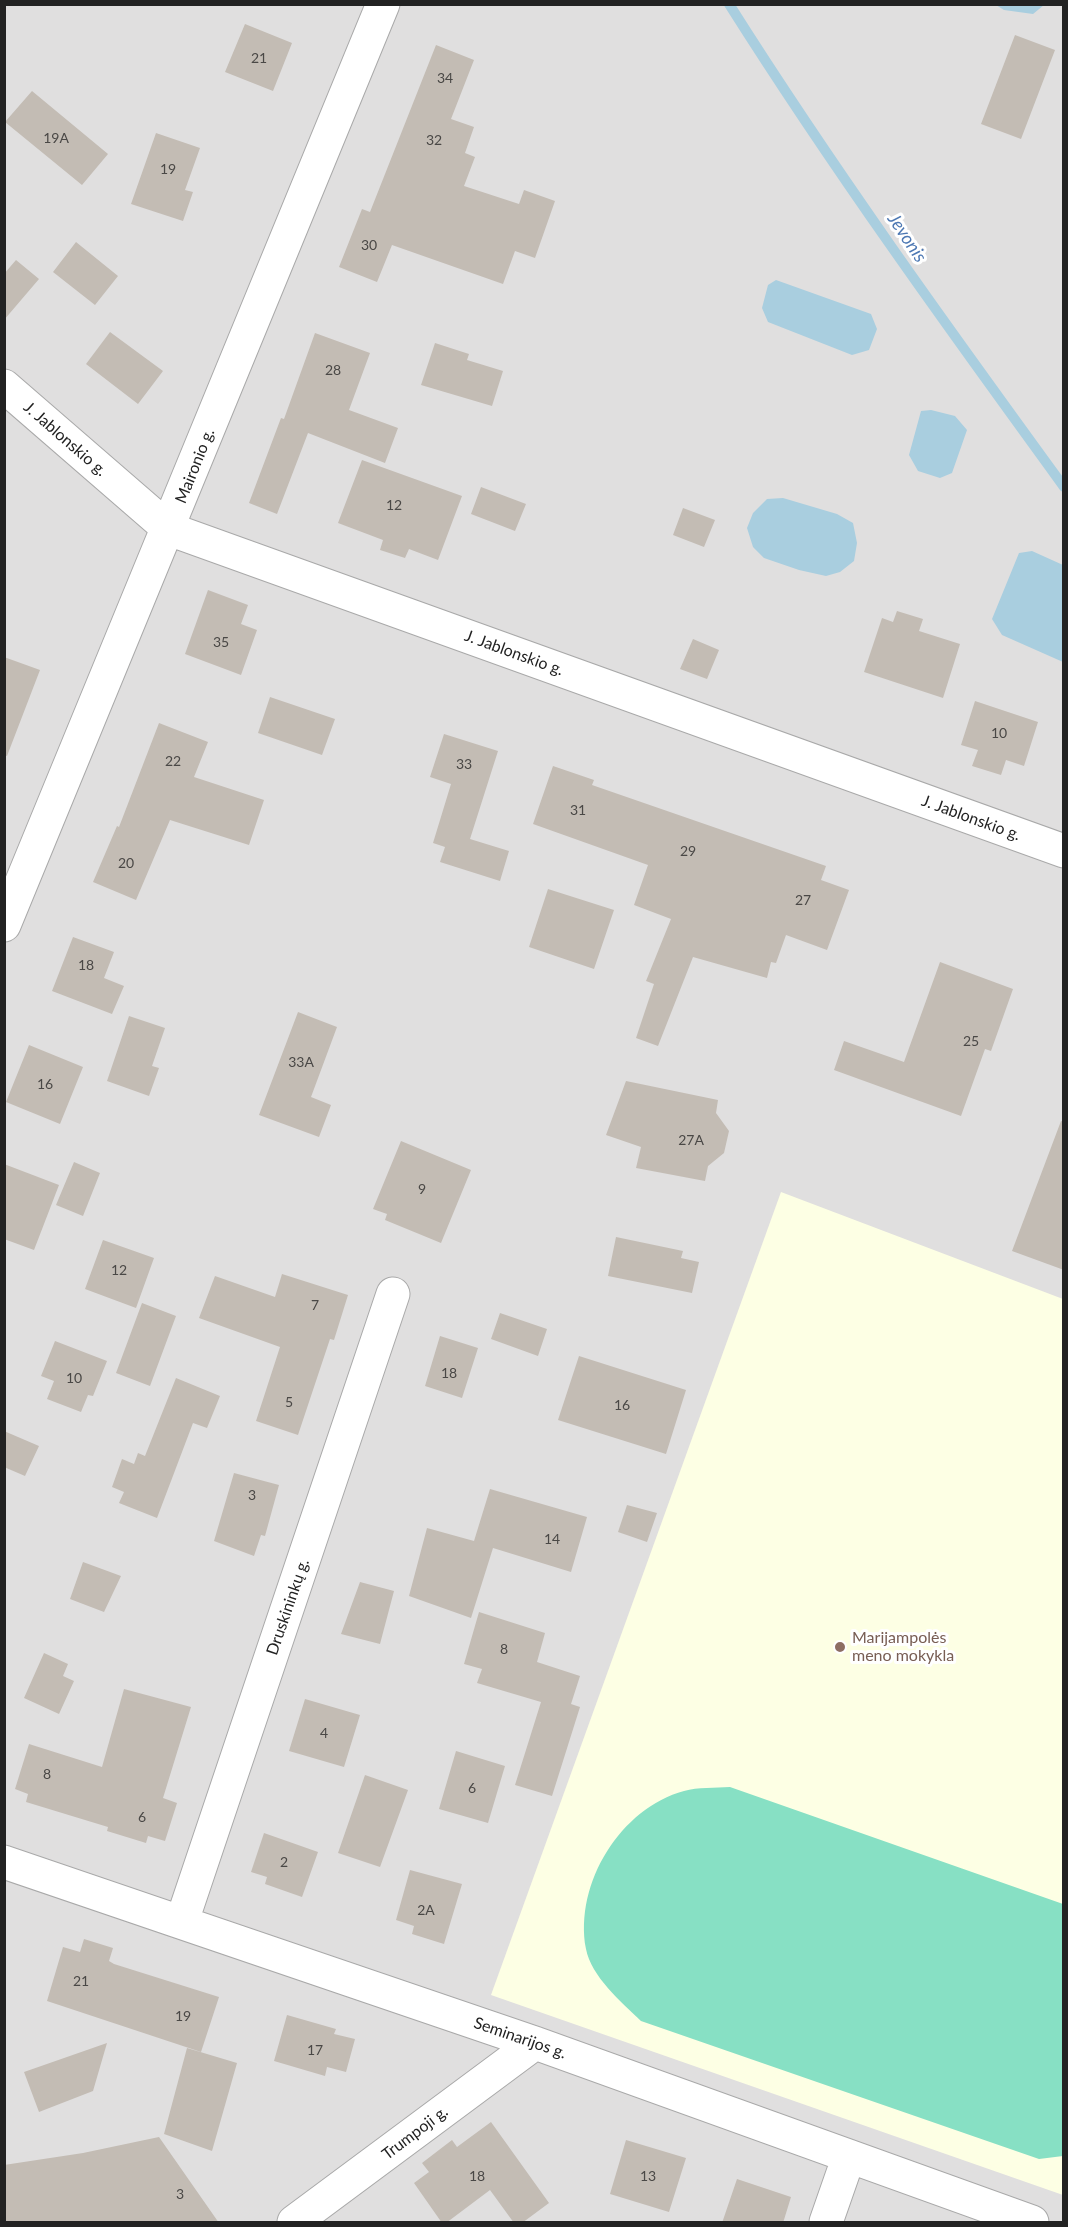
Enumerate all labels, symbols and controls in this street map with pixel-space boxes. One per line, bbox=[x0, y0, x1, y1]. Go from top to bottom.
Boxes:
house number: 21 bbox=[251, 50, 267, 66]
house number: 34 bbox=[437, 70, 453, 86]
house number: 19A bbox=[43, 130, 69, 146]
house number: 32 bbox=[426, 132, 442, 148]
house number: 19 bbox=[160, 161, 176, 177]
water label: Jevonis bbox=[883, 210, 931, 266]
house number: 30 bbox=[361, 237, 377, 253]
house number: 28 bbox=[325, 362, 341, 378]
street label: J. Jablonskio g. bbox=[20, 398, 110, 480]
street label: Maironio g. bbox=[171, 426, 219, 506]
house number: 12 bbox=[386, 497, 402, 513]
street label: J. Jablonskio g. bbox=[462, 626, 566, 680]
house number: 35 bbox=[213, 634, 229, 650]
house number: 10 bbox=[991, 725, 1007, 741]
house number: 22 bbox=[165, 753, 181, 769]
house number: 33 bbox=[456, 756, 472, 772]
street label: J. Jablonskio g. bbox=[919, 791, 1023, 845]
house number: 31 bbox=[570, 802, 586, 818]
house number: 29 bbox=[680, 843, 696, 859]
house number: 20 bbox=[118, 855, 134, 871]
house number: 27 bbox=[795, 892, 811, 908]
house number: 18 bbox=[78, 957, 94, 973]
house number: 25 bbox=[963, 1033, 979, 1049]
house number: 33A bbox=[288, 1054, 314, 1070]
house number: 16 bbox=[37, 1076, 53, 1092]
house number: 27A bbox=[678, 1132, 704, 1148]
house number: 9 bbox=[418, 1181, 426, 1197]
house number: 12 bbox=[111, 1262, 127, 1278]
house number: 7 bbox=[311, 1297, 319, 1313]
house number: 18 bbox=[441, 1365, 457, 1381]
house number: 10 bbox=[66, 1370, 82, 1386]
house number: 5 bbox=[285, 1394, 293, 1410]
house number: 16 bbox=[614, 1397, 630, 1413]
house number: 3 bbox=[248, 1487, 256, 1503]
house number: 14 bbox=[544, 1531, 560, 1547]
street label: Druskininkų g. bbox=[263, 1556, 313, 1658]
place label: Marijampolės meno mokykla bbox=[852, 1628, 954, 1666]
marker: Marijampolės meno mokykla bbox=[833, 1640, 847, 1654]
house number: 8 bbox=[500, 1641, 508, 1657]
house number: 4 bbox=[320, 1725, 328, 1741]
house number: 8 bbox=[43, 1766, 51, 1782]
house number: 6 bbox=[468, 1780, 476, 1796]
house number: 6 bbox=[138, 1809, 146, 1825]
house number: 2 bbox=[280, 1854, 288, 1870]
house number: 2A bbox=[417, 1902, 435, 1918]
house number: 21 bbox=[73, 1973, 89, 1989]
house number: 19 bbox=[175, 2008, 191, 2024]
street label: Seminarijos g. bbox=[471, 2013, 569, 2063]
house number: 17 bbox=[307, 2042, 323, 2058]
street label: Trumpoji g. bbox=[378, 2102, 452, 2164]
house number: 18 bbox=[469, 2168, 485, 2184]
house number: 13 bbox=[640, 2168, 656, 2184]
house number: 3 bbox=[176, 2186, 184, 2202]

